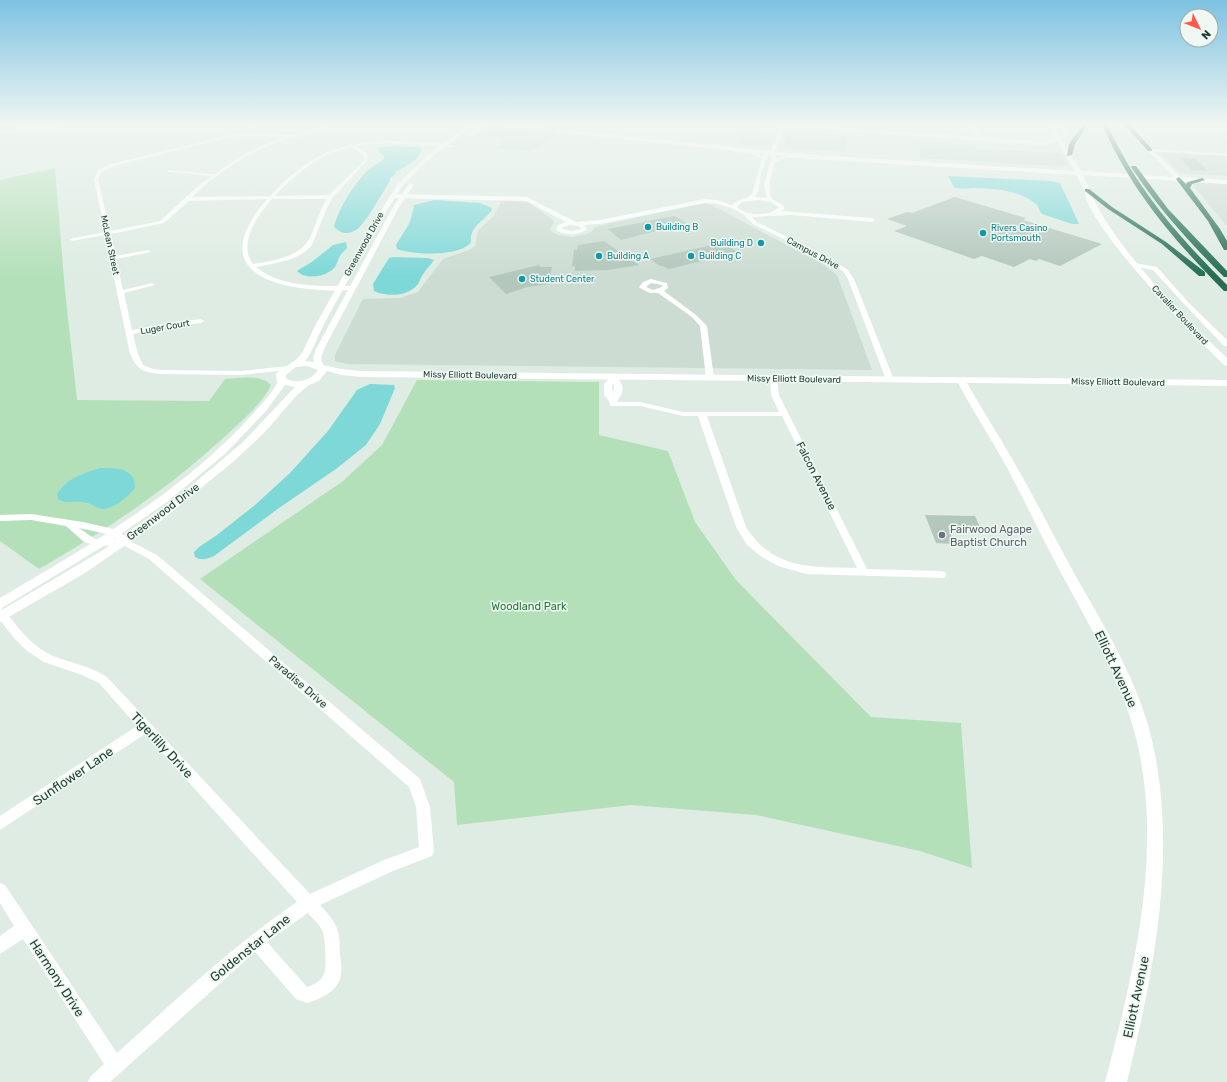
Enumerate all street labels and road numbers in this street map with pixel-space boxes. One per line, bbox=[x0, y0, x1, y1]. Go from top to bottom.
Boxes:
street label: Greenwood Drive bbox=[342, 210, 386, 278]
street label: McLean Street bbox=[99, 214, 121, 276]
street label: Campus Drive bbox=[785, 235, 841, 271]
street label: Cavalier Boulevard bbox=[1150, 283, 1210, 347]
street label: Luger Court bbox=[140, 318, 191, 336]
street label: Missy Elliott Boulevard bbox=[423, 369, 517, 381]
street label: Missy Elliott Boulevard bbox=[747, 373, 841, 385]
street label: Missy Elliott Boulevard bbox=[1071, 376, 1165, 388]
street label: Falcon Avenue bbox=[793, 440, 839, 512]
street label: Greenwood Drive bbox=[124, 480, 202, 544]
street label: Elliott Avenue bbox=[1092, 628, 1140, 710]
street label: Paradise Drive bbox=[266, 653, 330, 711]
street label: Tigerlilly Drive bbox=[127, 709, 196, 782]
street label: Sunflower Lane bbox=[30, 744, 116, 808]
street label: Goldenstar Lane bbox=[207, 911, 293, 985]
street label: Harmony Drive bbox=[26, 936, 88, 1020]
street label: Elliott Avenue bbox=[1120, 955, 1152, 1039]

